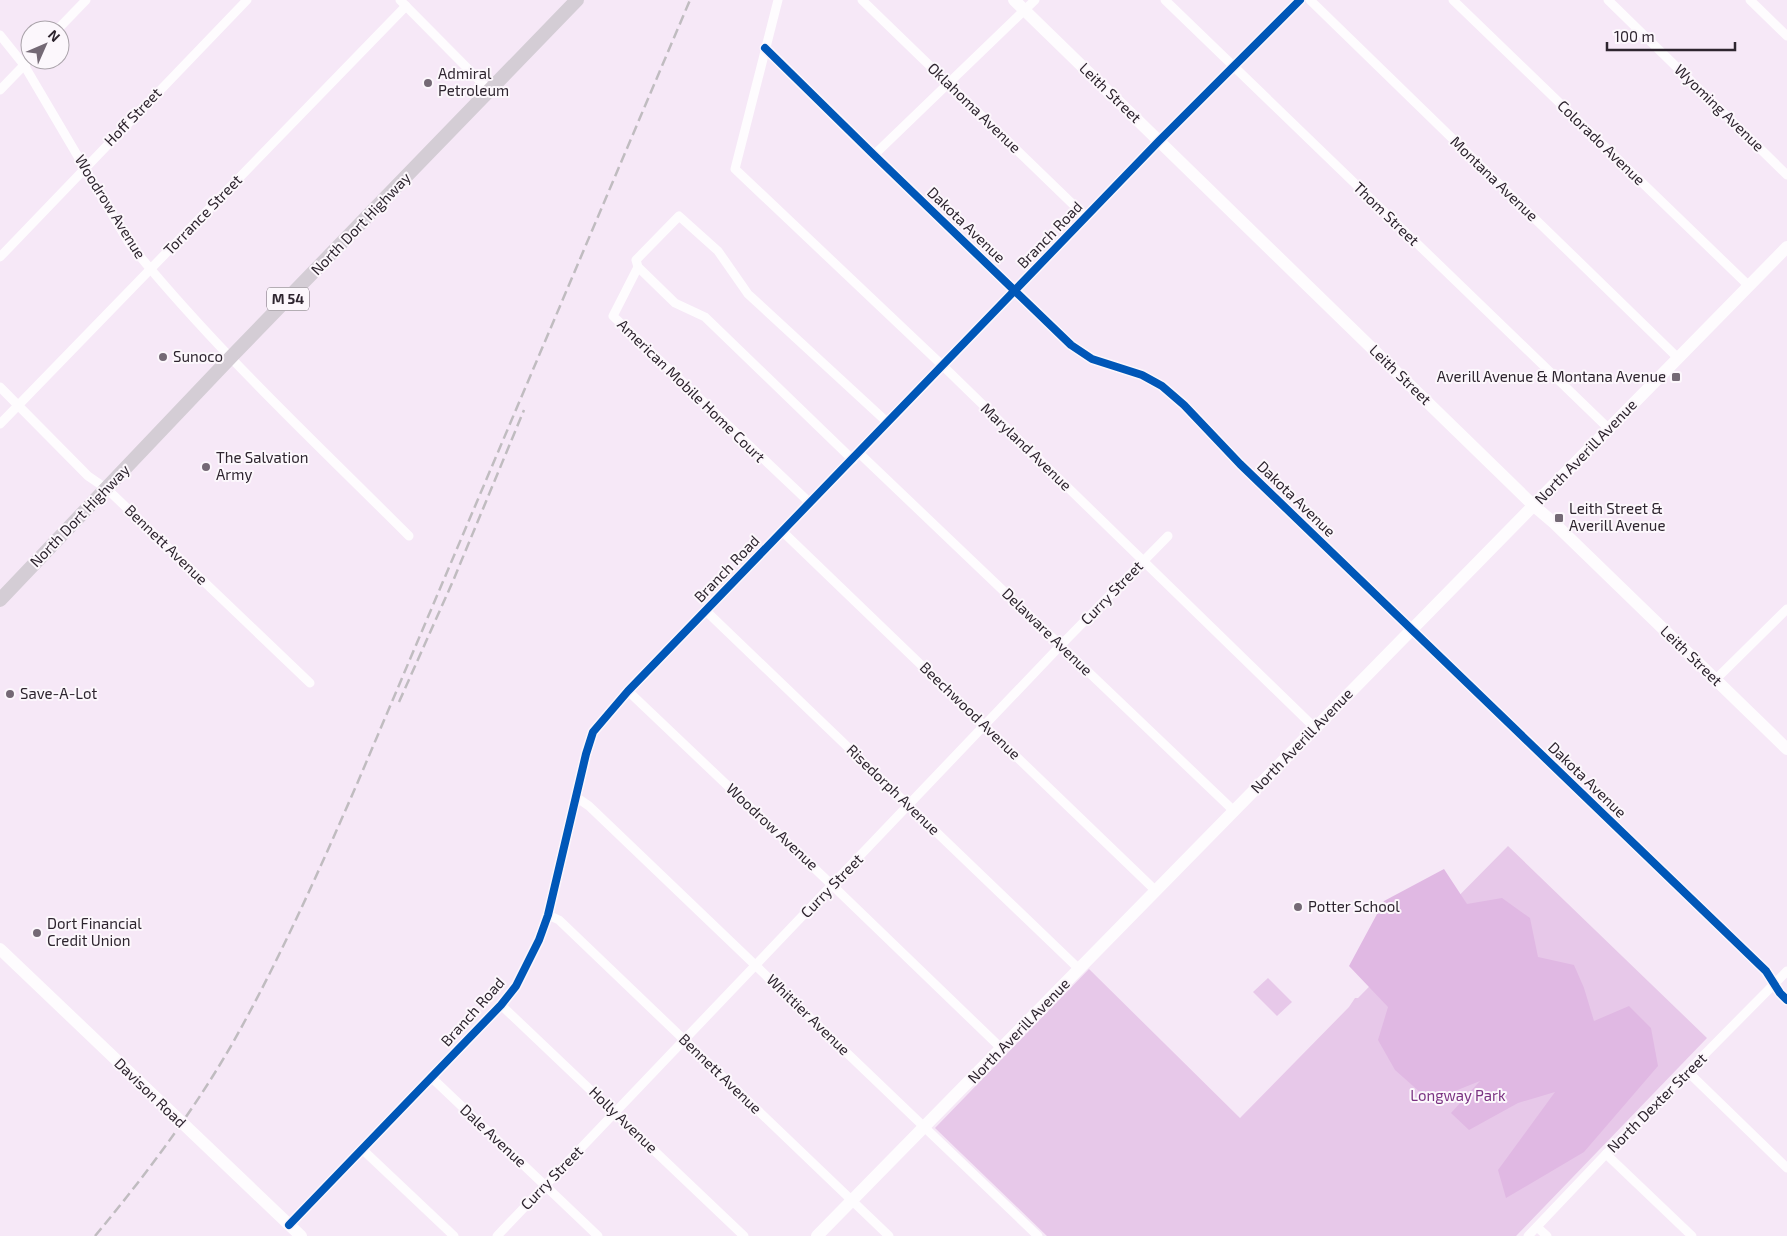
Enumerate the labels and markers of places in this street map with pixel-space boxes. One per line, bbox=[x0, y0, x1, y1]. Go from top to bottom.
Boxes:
place label: Admiral Petroleum bbox=[438, 64, 509, 99]
marker: Admiral Petroleum bbox=[422, 77, 434, 89]
place label: Sunoco bbox=[173, 347, 223, 365]
marker: Sunoco bbox=[157, 351, 169, 363]
place label: Averill Avenue & Montana Avenue bbox=[1437, 367, 1666, 385]
marker: Averill Avenue & Montana Avenue bbox=[1670, 371, 1682, 383]
place label: The Salvation Army bbox=[216, 448, 308, 483]
marker: The Salvation Army bbox=[200, 461, 212, 473]
place label: Leith Street & Averill Avenue bbox=[1569, 499, 1665, 534]
marker: Leith Street & Averill Avenue bbox=[1553, 512, 1565, 524]
place label: Save-A-Lot bbox=[20, 684, 98, 702]
marker: Save-A-Lot bbox=[4, 688, 16, 700]
place label: Potter School bbox=[1308, 897, 1400, 915]
marker: Potter School bbox=[1292, 901, 1304, 913]
place label: Dort Financial Credit Union bbox=[47, 914, 142, 949]
marker: Dort Financial Credit Union bbox=[31, 927, 43, 939]

